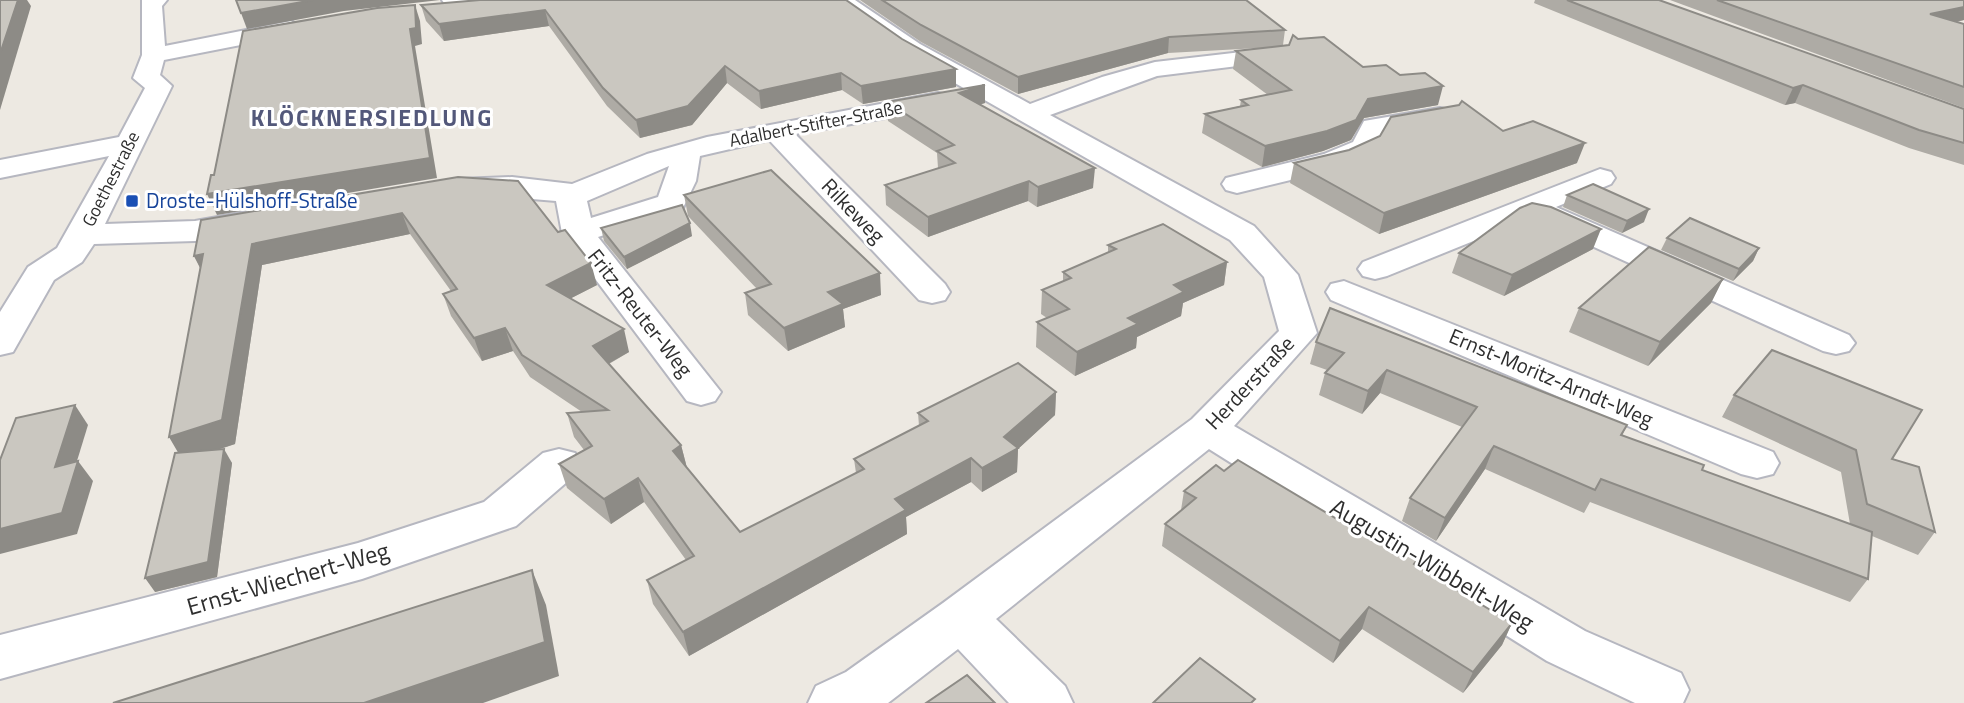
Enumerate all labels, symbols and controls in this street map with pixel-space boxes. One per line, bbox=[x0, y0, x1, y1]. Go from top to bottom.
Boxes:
street label: Adalbert-Stifter-Straße bbox=[727, 93, 905, 154]
district label: KLÖCKNERSIEDLUNG bbox=[251, 100, 493, 135]
street label: Goethestraße bbox=[75, 126, 146, 231]
street label: Rilkeweg bbox=[814, 170, 893, 250]
place label: Droste-Hülshoff-Straße bbox=[146, 184, 358, 216]
marker: Droste-Hülshoff-Straße bbox=[124, 193, 140, 209]
street label: Fritz-Reuter-Weg bbox=[580, 241, 701, 383]
street label: Ernst-Moritz-Arndt-Weg bbox=[1444, 320, 1659, 435]
street label: Herderstraße bbox=[1197, 328, 1301, 436]
street label: Augustin-Wibbelt-Weg bbox=[1324, 489, 1541, 639]
street label: Ernst-Wiechert-Weg bbox=[182, 532, 393, 624]

